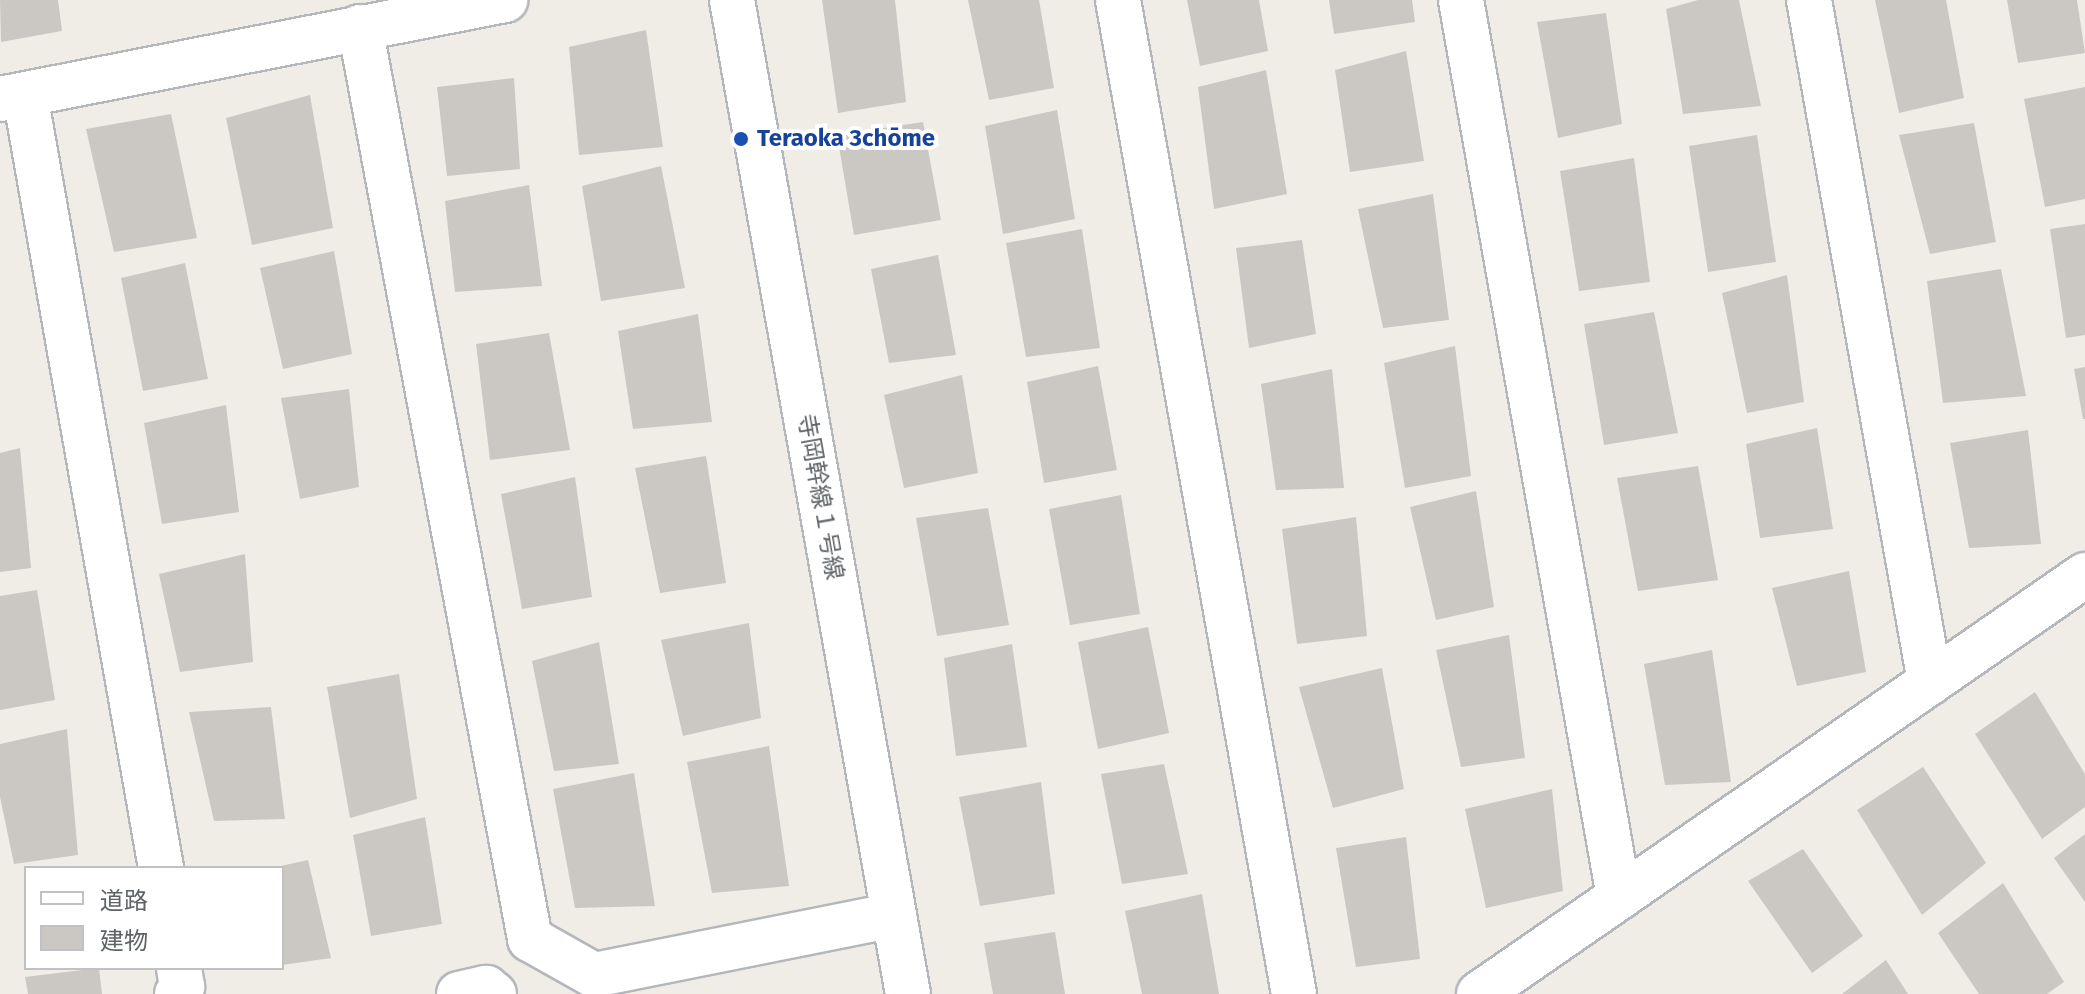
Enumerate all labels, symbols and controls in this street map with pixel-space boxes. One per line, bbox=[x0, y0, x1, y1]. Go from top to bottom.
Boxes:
place label: Teraoka 3chōme bbox=[757, 125, 935, 153]
marker: Teraoka 3chōme bbox=[732, 130, 750, 148]
street label: 寺岡幹線１号線 bbox=[791, 412, 849, 582]
legend bbox=[24, 866, 284, 970]
text: 道路 bbox=[100, 887, 148, 915]
text: 建物 bbox=[100, 927, 148, 955]

